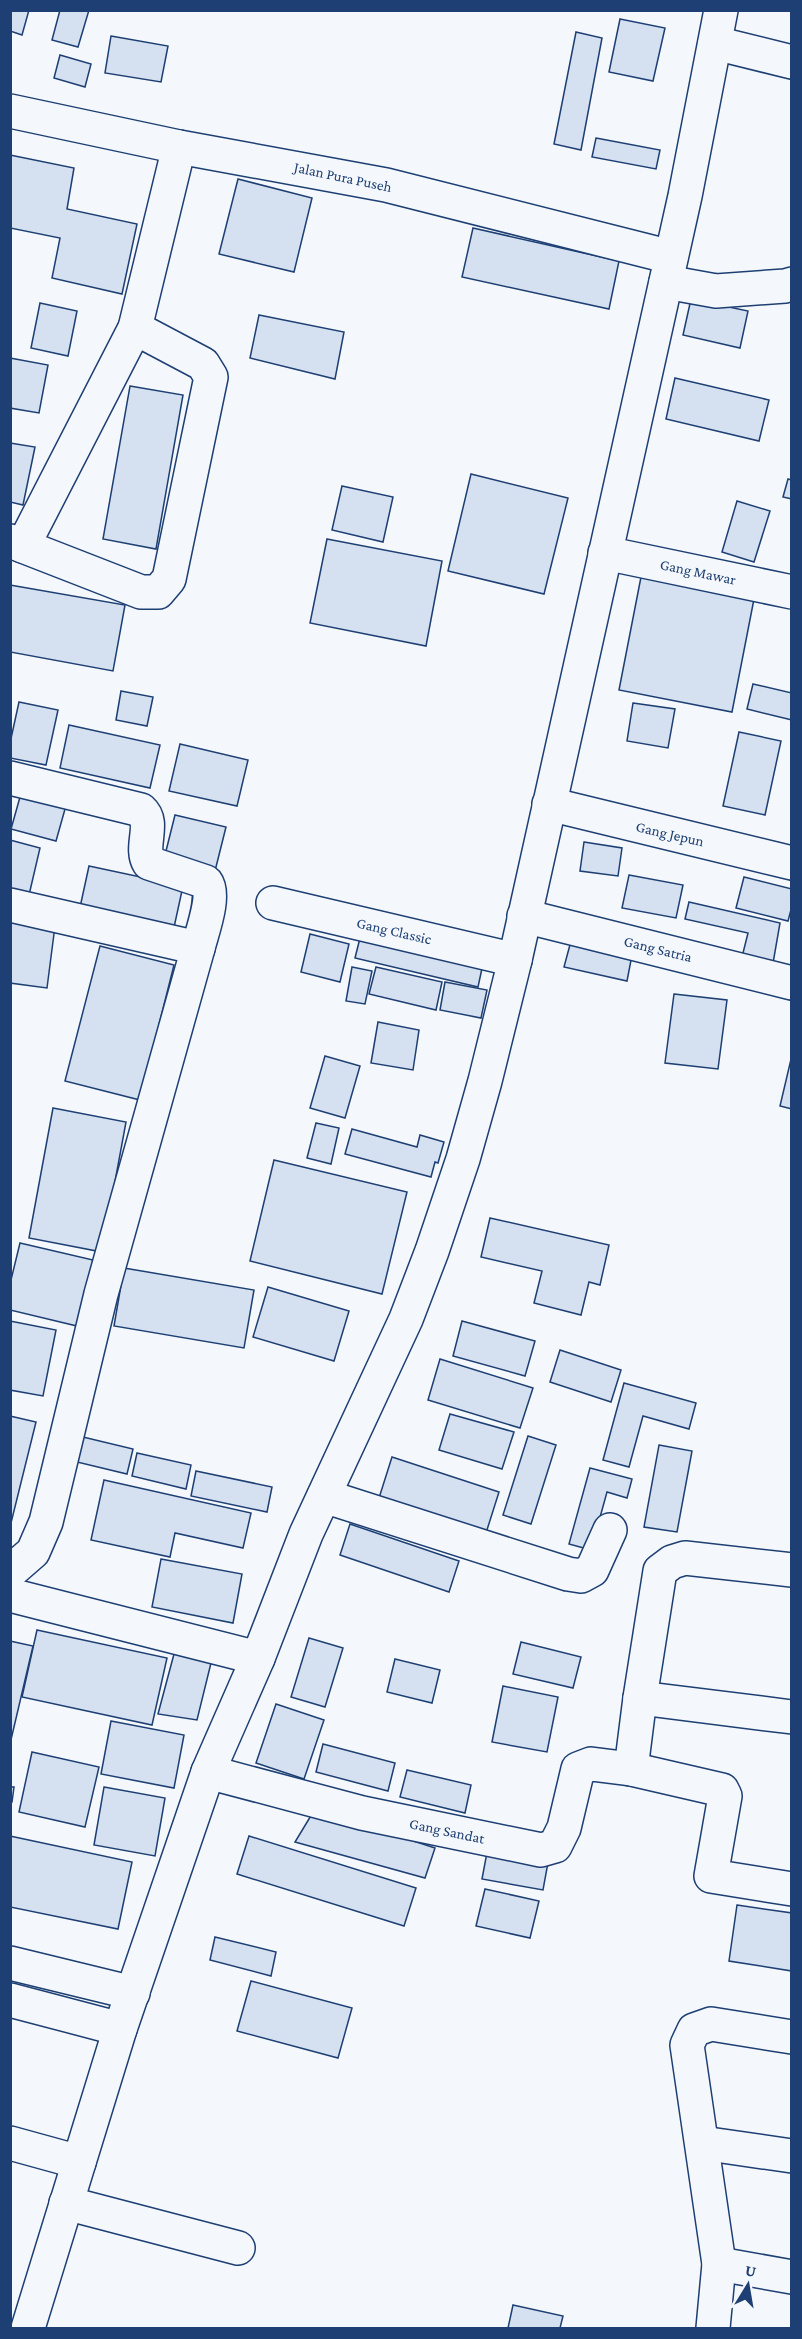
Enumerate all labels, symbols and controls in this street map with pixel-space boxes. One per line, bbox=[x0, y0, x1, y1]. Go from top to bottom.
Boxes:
street label: Jalan Pura Puseh bbox=[291, 158, 393, 196]
street label: Gang Mawar bbox=[658, 556, 738, 589]
street label: Gang Jepun bbox=[634, 818, 706, 851]
street label: Gang Classic bbox=[355, 915, 434, 949]
street label: Gang Satria bbox=[622, 933, 694, 966]
street label: Gang Sandat bbox=[408, 1815, 487, 1848]
north arrow bbox=[718, 2255, 778, 2315]
text: U bbox=[744, 2261, 758, 2280]

